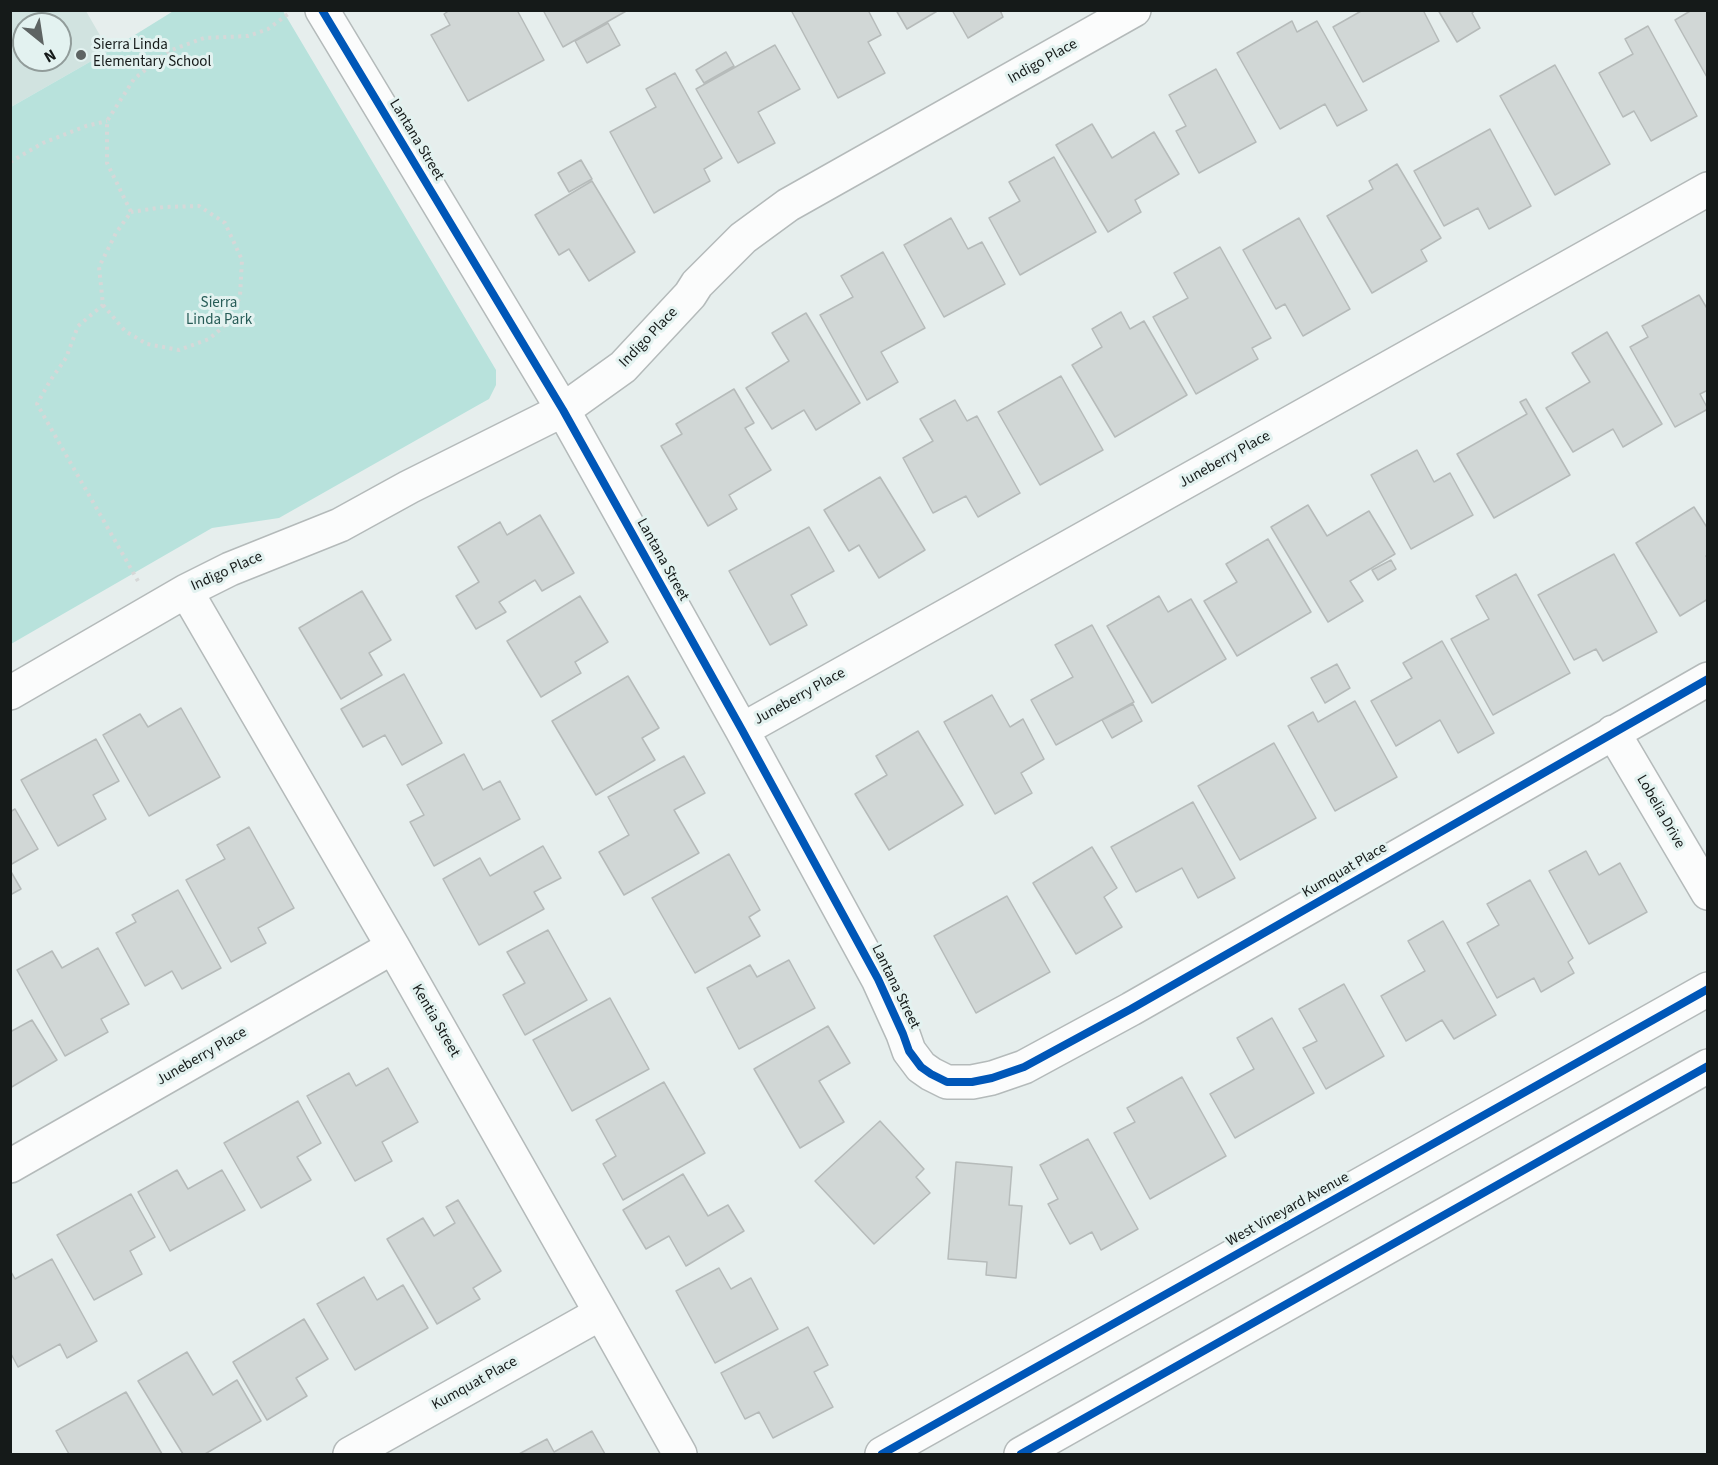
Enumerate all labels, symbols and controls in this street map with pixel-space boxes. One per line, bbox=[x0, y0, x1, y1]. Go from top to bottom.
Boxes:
north arrow bbox=[12, 12, 72, 72]
street label: Indigo Place bbox=[1005, 36, 1081, 88]
place label: Sierra Linda Elementary School bbox=[93, 37, 211, 72]
text: N bbox=[40, 44, 60, 68]
marker: Sierra Linda Elementary School bbox=[74, 48, 88, 62]
street label: Lantana Street bbox=[385, 96, 447, 184]
park label: Sierra Linda Park bbox=[186, 295, 252, 330]
street label: Indigo Place bbox=[616, 304, 682, 372]
street label: Juneberry Place bbox=[1176, 428, 1274, 492]
street label: Lantana Street bbox=[632, 516, 692, 604]
street label: Indigo Place bbox=[188, 548, 266, 596]
street label: Juneberry Place bbox=[751, 665, 849, 729]
street label: Lobelia Drive bbox=[1632, 772, 1688, 852]
street label: Kumquat Place bbox=[1299, 840, 1391, 902]
street label: Lantana Street bbox=[867, 942, 923, 1032]
street label: Kentia Street bbox=[407, 981, 463, 1061]
street label: Juneberry Place bbox=[154, 1024, 250, 1090]
street label: West Vineyard Avenue bbox=[1224, 1169, 1352, 1251]
street label: Kumquat Place bbox=[429, 1353, 521, 1415]

